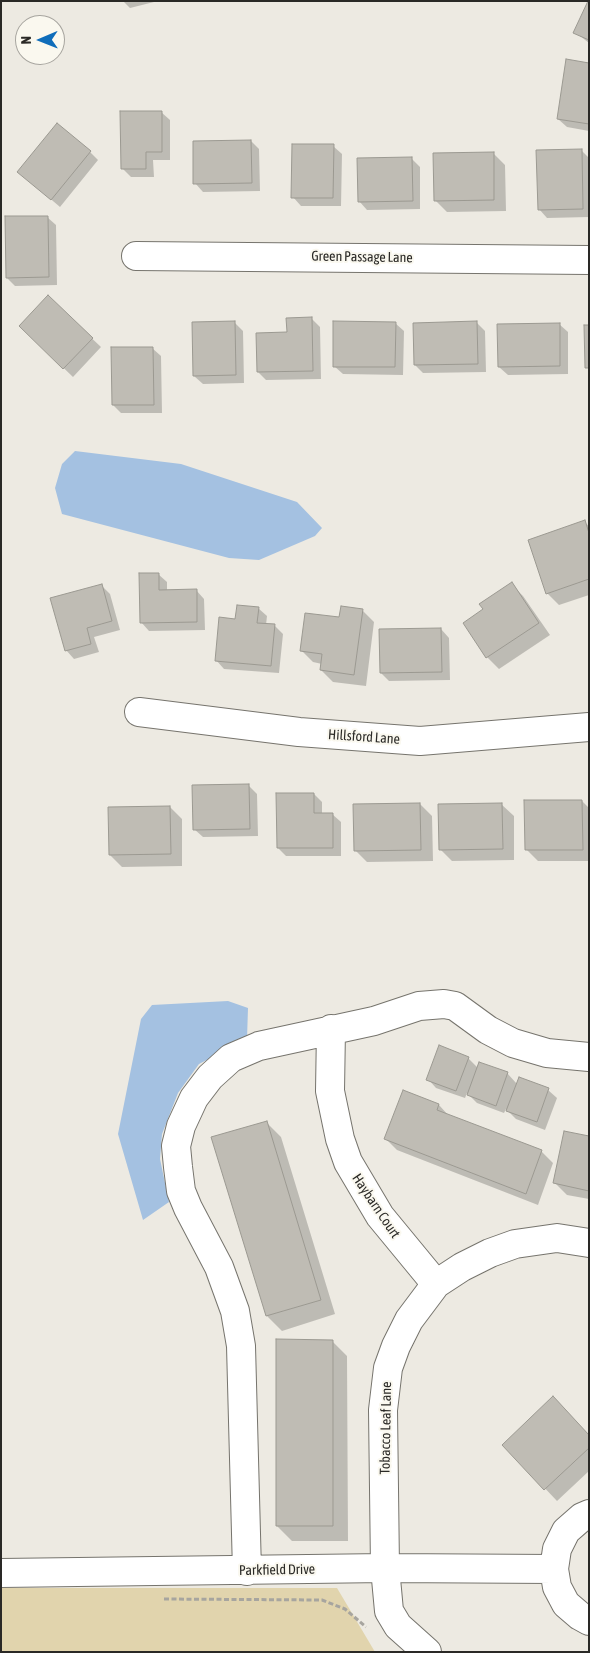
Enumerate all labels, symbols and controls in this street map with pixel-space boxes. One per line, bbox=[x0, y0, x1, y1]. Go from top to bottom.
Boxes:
north arrow bbox=[15, 15, 65, 65]
text: N bbox=[18, 36, 34, 45]
street label: Green Passage Lane bbox=[311, 248, 413, 266]
street label: Hillsford Lane bbox=[328, 726, 400, 748]
street label: Haybarn Court bbox=[348, 1171, 404, 1241]
street label: Tobacco Leaf Lane bbox=[377, 1381, 395, 1475]
street label: Parkfield Drive bbox=[239, 1561, 315, 1579]

